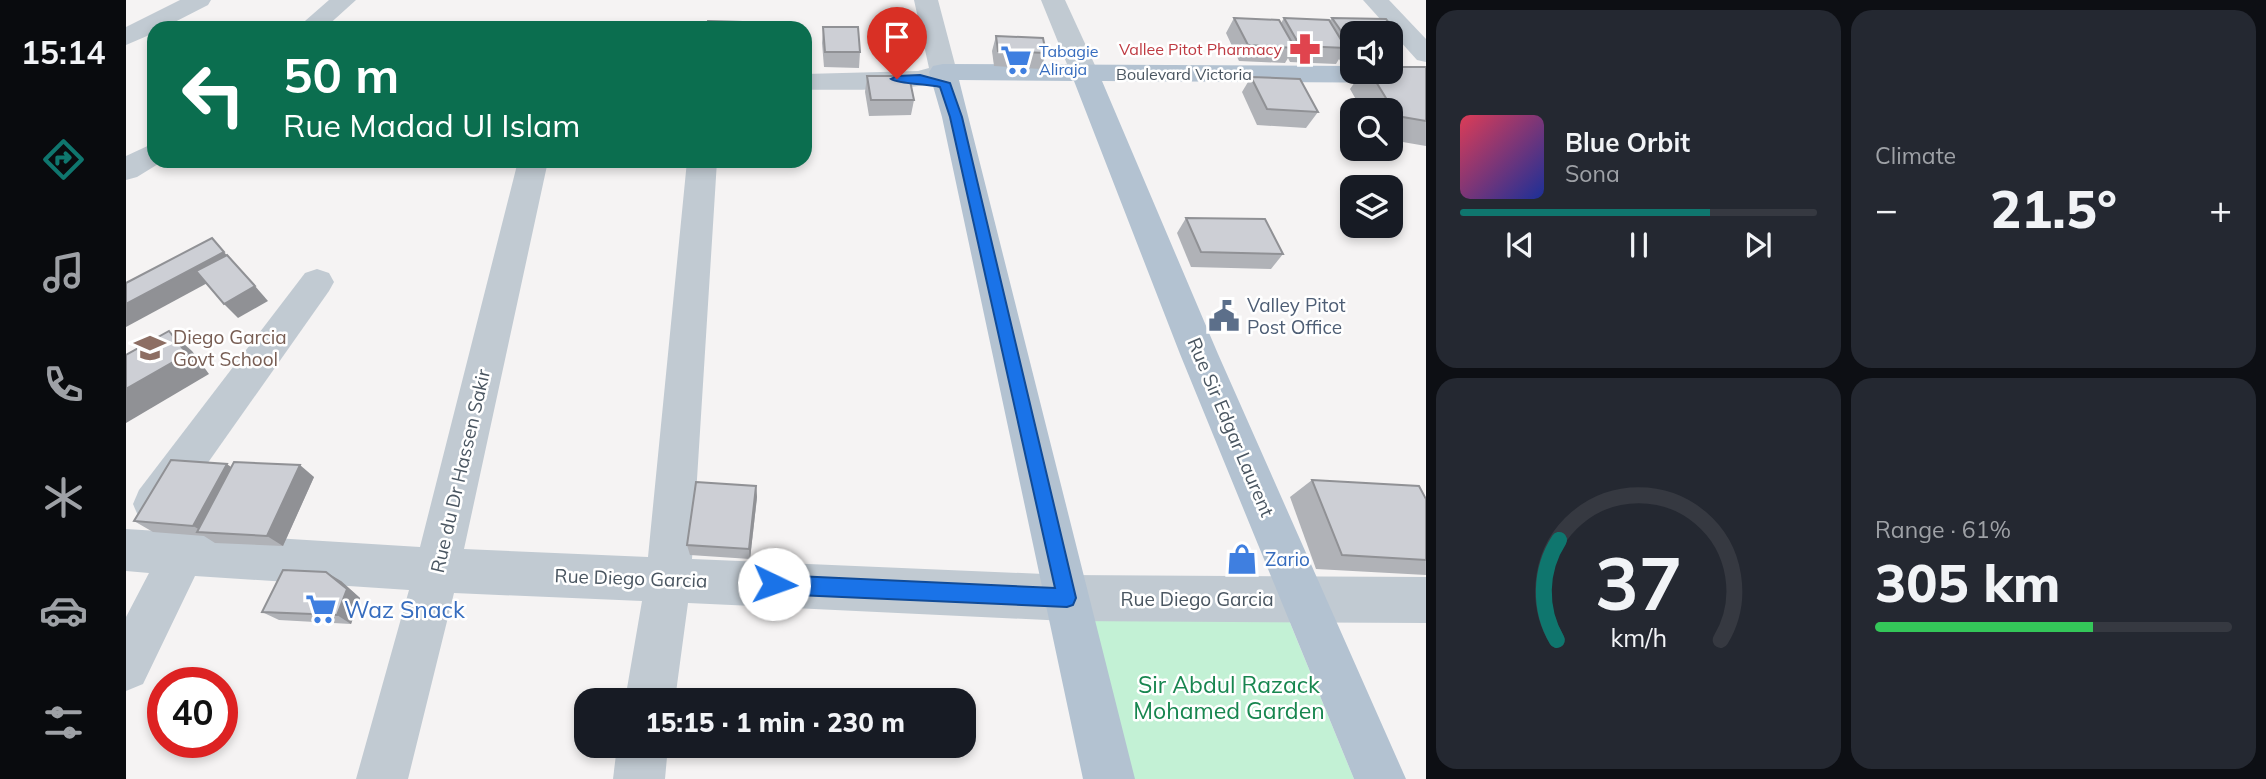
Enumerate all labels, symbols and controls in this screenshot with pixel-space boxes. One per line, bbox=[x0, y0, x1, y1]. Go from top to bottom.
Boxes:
pin bbox=[867, 7, 927, 79]
icon: arrive bbox=[878, 18, 916, 56]
map controls bbox=[1340, 21, 1403, 238]
button: sound bbox=[1340, 21, 1403, 84]
text: 15:14 bbox=[21, 32, 105, 72]
pharmacy icon: Vallee Pitot Pharmacy bbox=[1288, 32, 1322, 66]
place label: Vallee Pitot Pharmacy bbox=[1119, 39, 1283, 59]
place label: Tabagie Aliraja bbox=[1039, 41, 1098, 79]
supermarket icon: Tabagie Aliraja bbox=[999, 43, 1033, 77]
text: 50 m bbox=[283, 44, 399, 105]
icon: left bbox=[168, 49, 259, 140]
street label: Boulevard Victoria bbox=[1116, 64, 1252, 84]
button: search bbox=[1340, 98, 1403, 161]
text: Rue Madad Ul Islam bbox=[283, 105, 580, 145]
text: Blue Orbit bbox=[1565, 126, 1690, 159]
icon: directions bbox=[39, 135, 88, 184]
text: Climate bbox=[1875, 141, 1956, 170]
text: Sona bbox=[1565, 159, 1620, 188]
button: layers bbox=[1340, 175, 1403, 238]
text: 21.5° bbox=[1990, 176, 2117, 241]
text: − bbox=[1875, 185, 1898, 233]
text: + bbox=[2209, 185, 2232, 233]
icon: previous bbox=[1501, 226, 1539, 264]
icon: pause bbox=[1620, 226, 1658, 264]
icon: next bbox=[1739, 226, 1777, 264]
icon: music bbox=[39, 248, 88, 297]
place label: Valley Pitot Post Office bbox=[1247, 293, 1346, 339]
public building icon: Valley Pitot Post Office bbox=[1207, 299, 1241, 333]
place label: Diego Garcia Govt School bbox=[173, 325, 287, 371]
school or university icon: Diego Garcia Govt School bbox=[133, 331, 167, 365]
street label: Rue Sir Edgar Laurent bbox=[1182, 334, 1280, 521]
icon: phone bbox=[39, 360, 88, 409]
street label: Rue du Dr Hassen Sakir bbox=[425, 367, 495, 575]
icon: climate bbox=[39, 473, 88, 522]
text: Range · 61% bbox=[1875, 515, 2011, 544]
text: 37 bbox=[1595, 537, 1682, 628]
shop icon: Zario bbox=[1225, 542, 1259, 576]
position arrow bbox=[737, 547, 811, 621]
place label: Zario bbox=[1265, 547, 1310, 571]
text: 305 km bbox=[1875, 550, 2060, 615]
street label: Rue Diego Garcia bbox=[554, 563, 708, 593]
icon: car bbox=[39, 586, 88, 635]
street label: Rue Diego Garcia bbox=[1120, 587, 1274, 611]
supermarket icon: Waz Snack bbox=[304, 592, 338, 626]
place label: Waz Snack bbox=[344, 595, 466, 624]
text: km/h bbox=[1610, 621, 1667, 652]
speed limit sign: 40 bbox=[147, 667, 238, 758]
park label: Sir Abdul Razack Mohamed Garden bbox=[1133, 670, 1325, 725]
icon: filters bbox=[39, 698, 88, 747]
text: 15:15 · 1 min · 230 m bbox=[645, 706, 905, 739]

